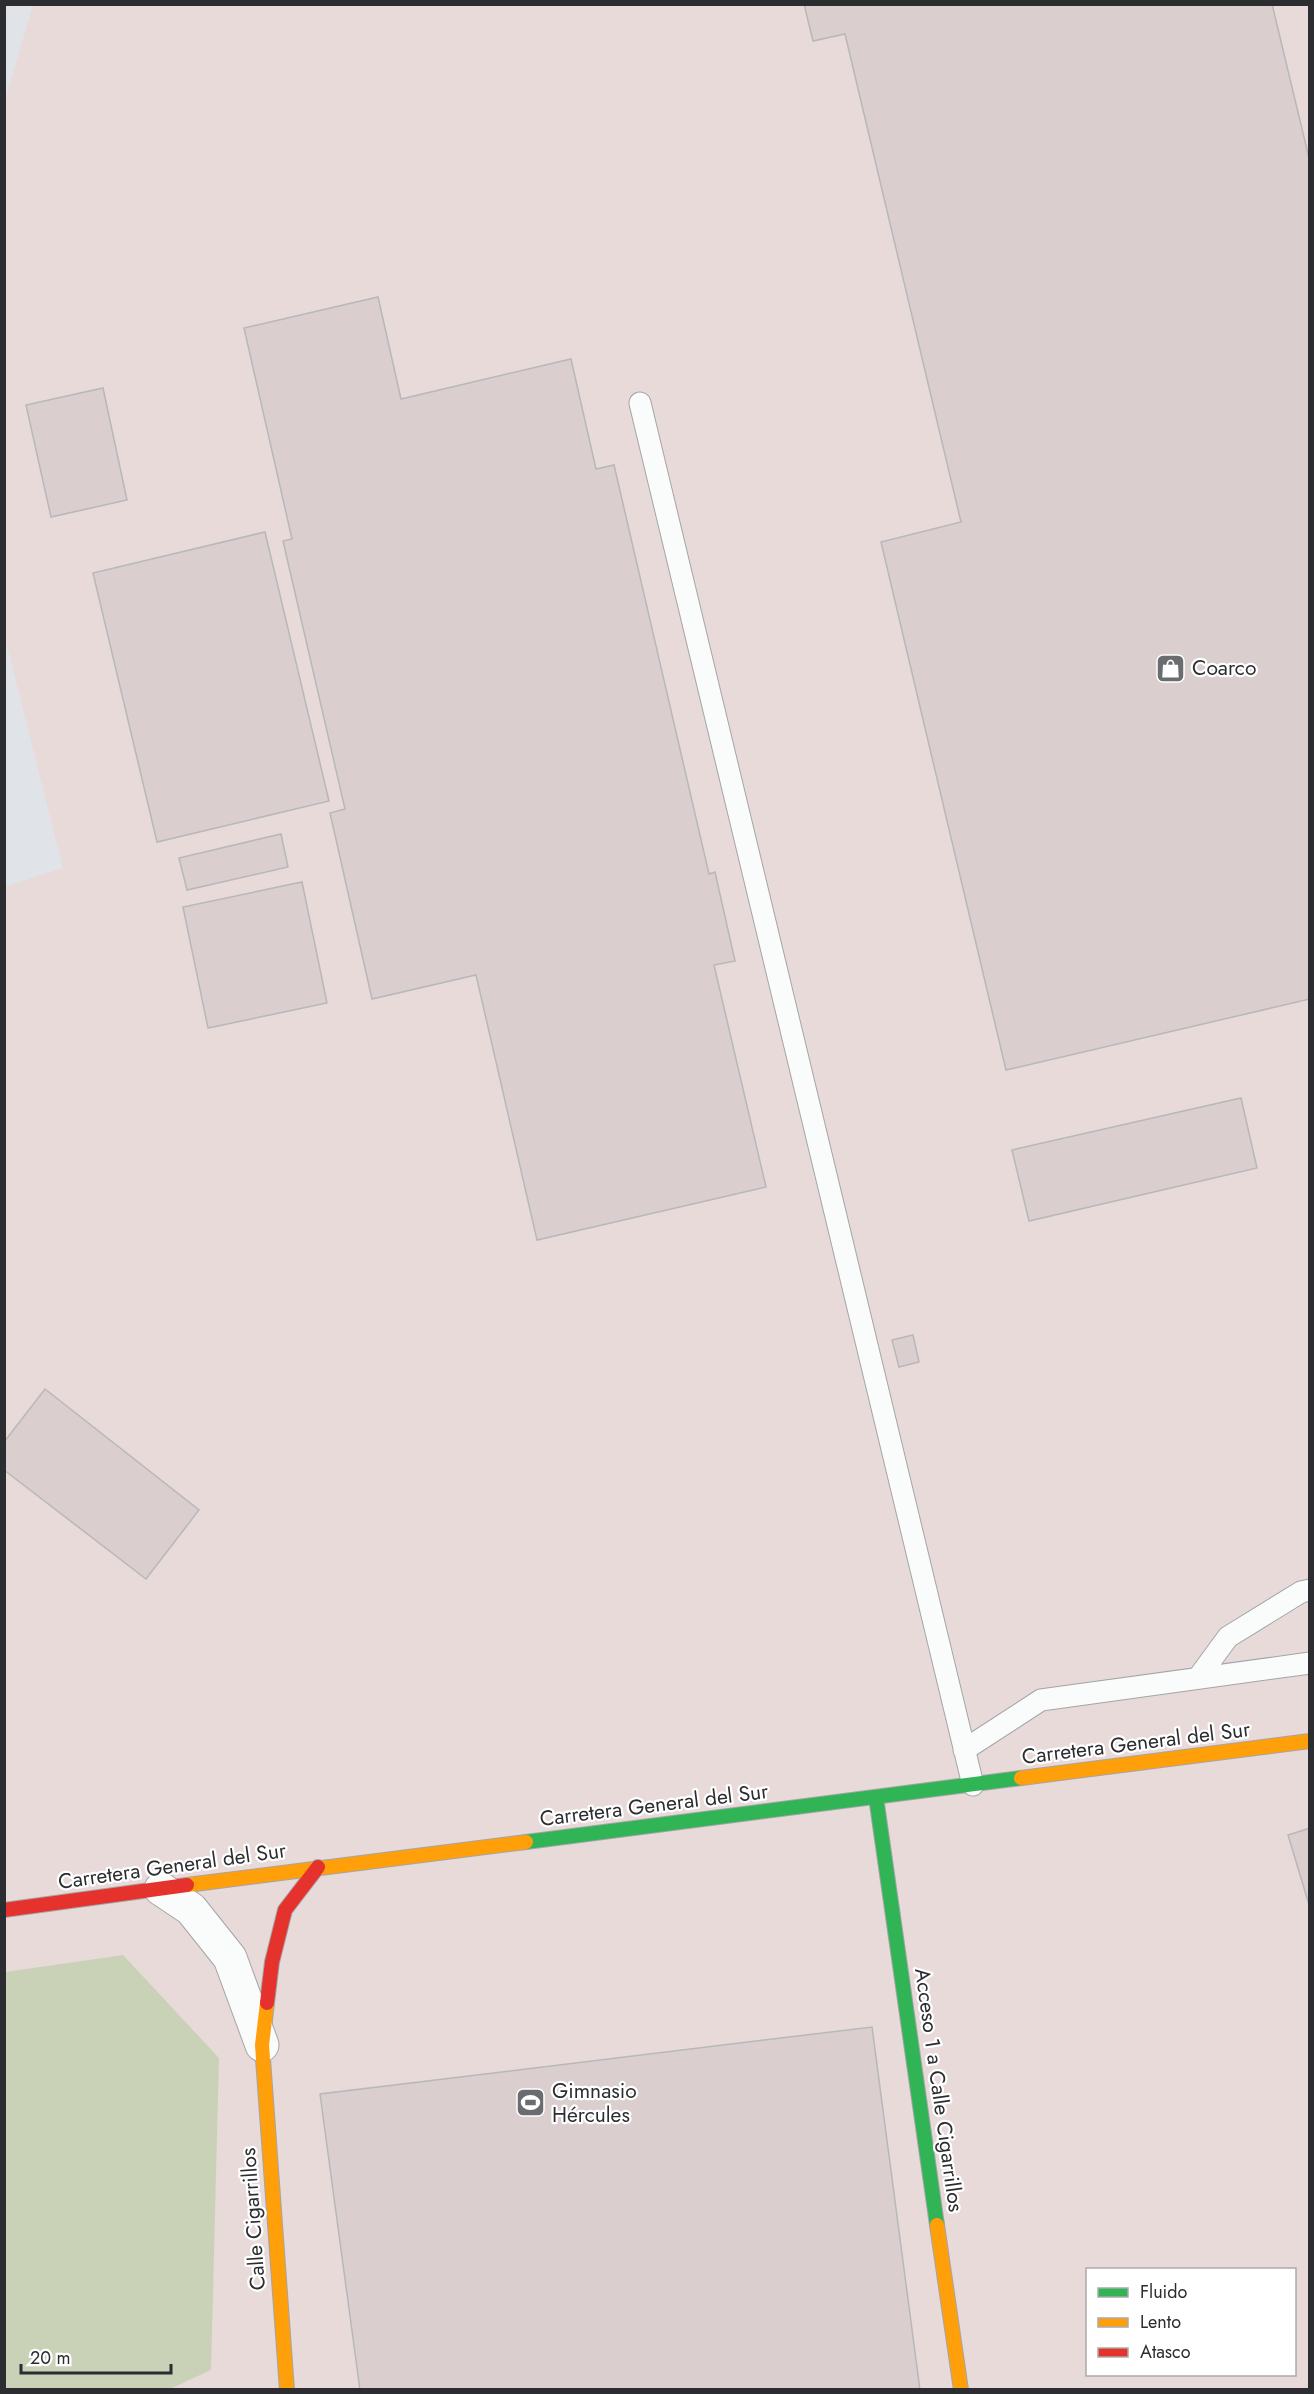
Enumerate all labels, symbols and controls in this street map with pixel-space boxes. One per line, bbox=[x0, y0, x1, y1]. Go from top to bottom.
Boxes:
shop icon: Coarco bbox=[1155, 652, 1187, 684]
place label: Coarco bbox=[1192, 653, 1256, 683]
street label: Carretera General del Sur bbox=[1020, 1714, 1253, 1772]
street label: Carretera General del Sur bbox=[538, 1776, 771, 1834]
street label: Carretera General del Sur bbox=[56, 1835, 289, 1897]
street label: Acceso 1 a Calle Cigarrillos bbox=[907, 1966, 971, 2214]
place label: Gimnasio Hércules bbox=[552, 2076, 637, 2130]
sports icon: Gimnasio Hércules bbox=[515, 2087, 547, 2119]
street label: Calle Cigarrillos bbox=[233, 2147, 273, 2291]
legend bbox=[1086, 2268, 1296, 2376]
text: Fluido bbox=[1140, 2279, 1188, 2305]
text: Lento bbox=[1140, 2309, 1181, 2335]
scale bar bbox=[21, 2337, 171, 2375]
text: Atasco bbox=[1140, 2339, 1191, 2365]
text: 20 m bbox=[30, 2345, 70, 2371]

